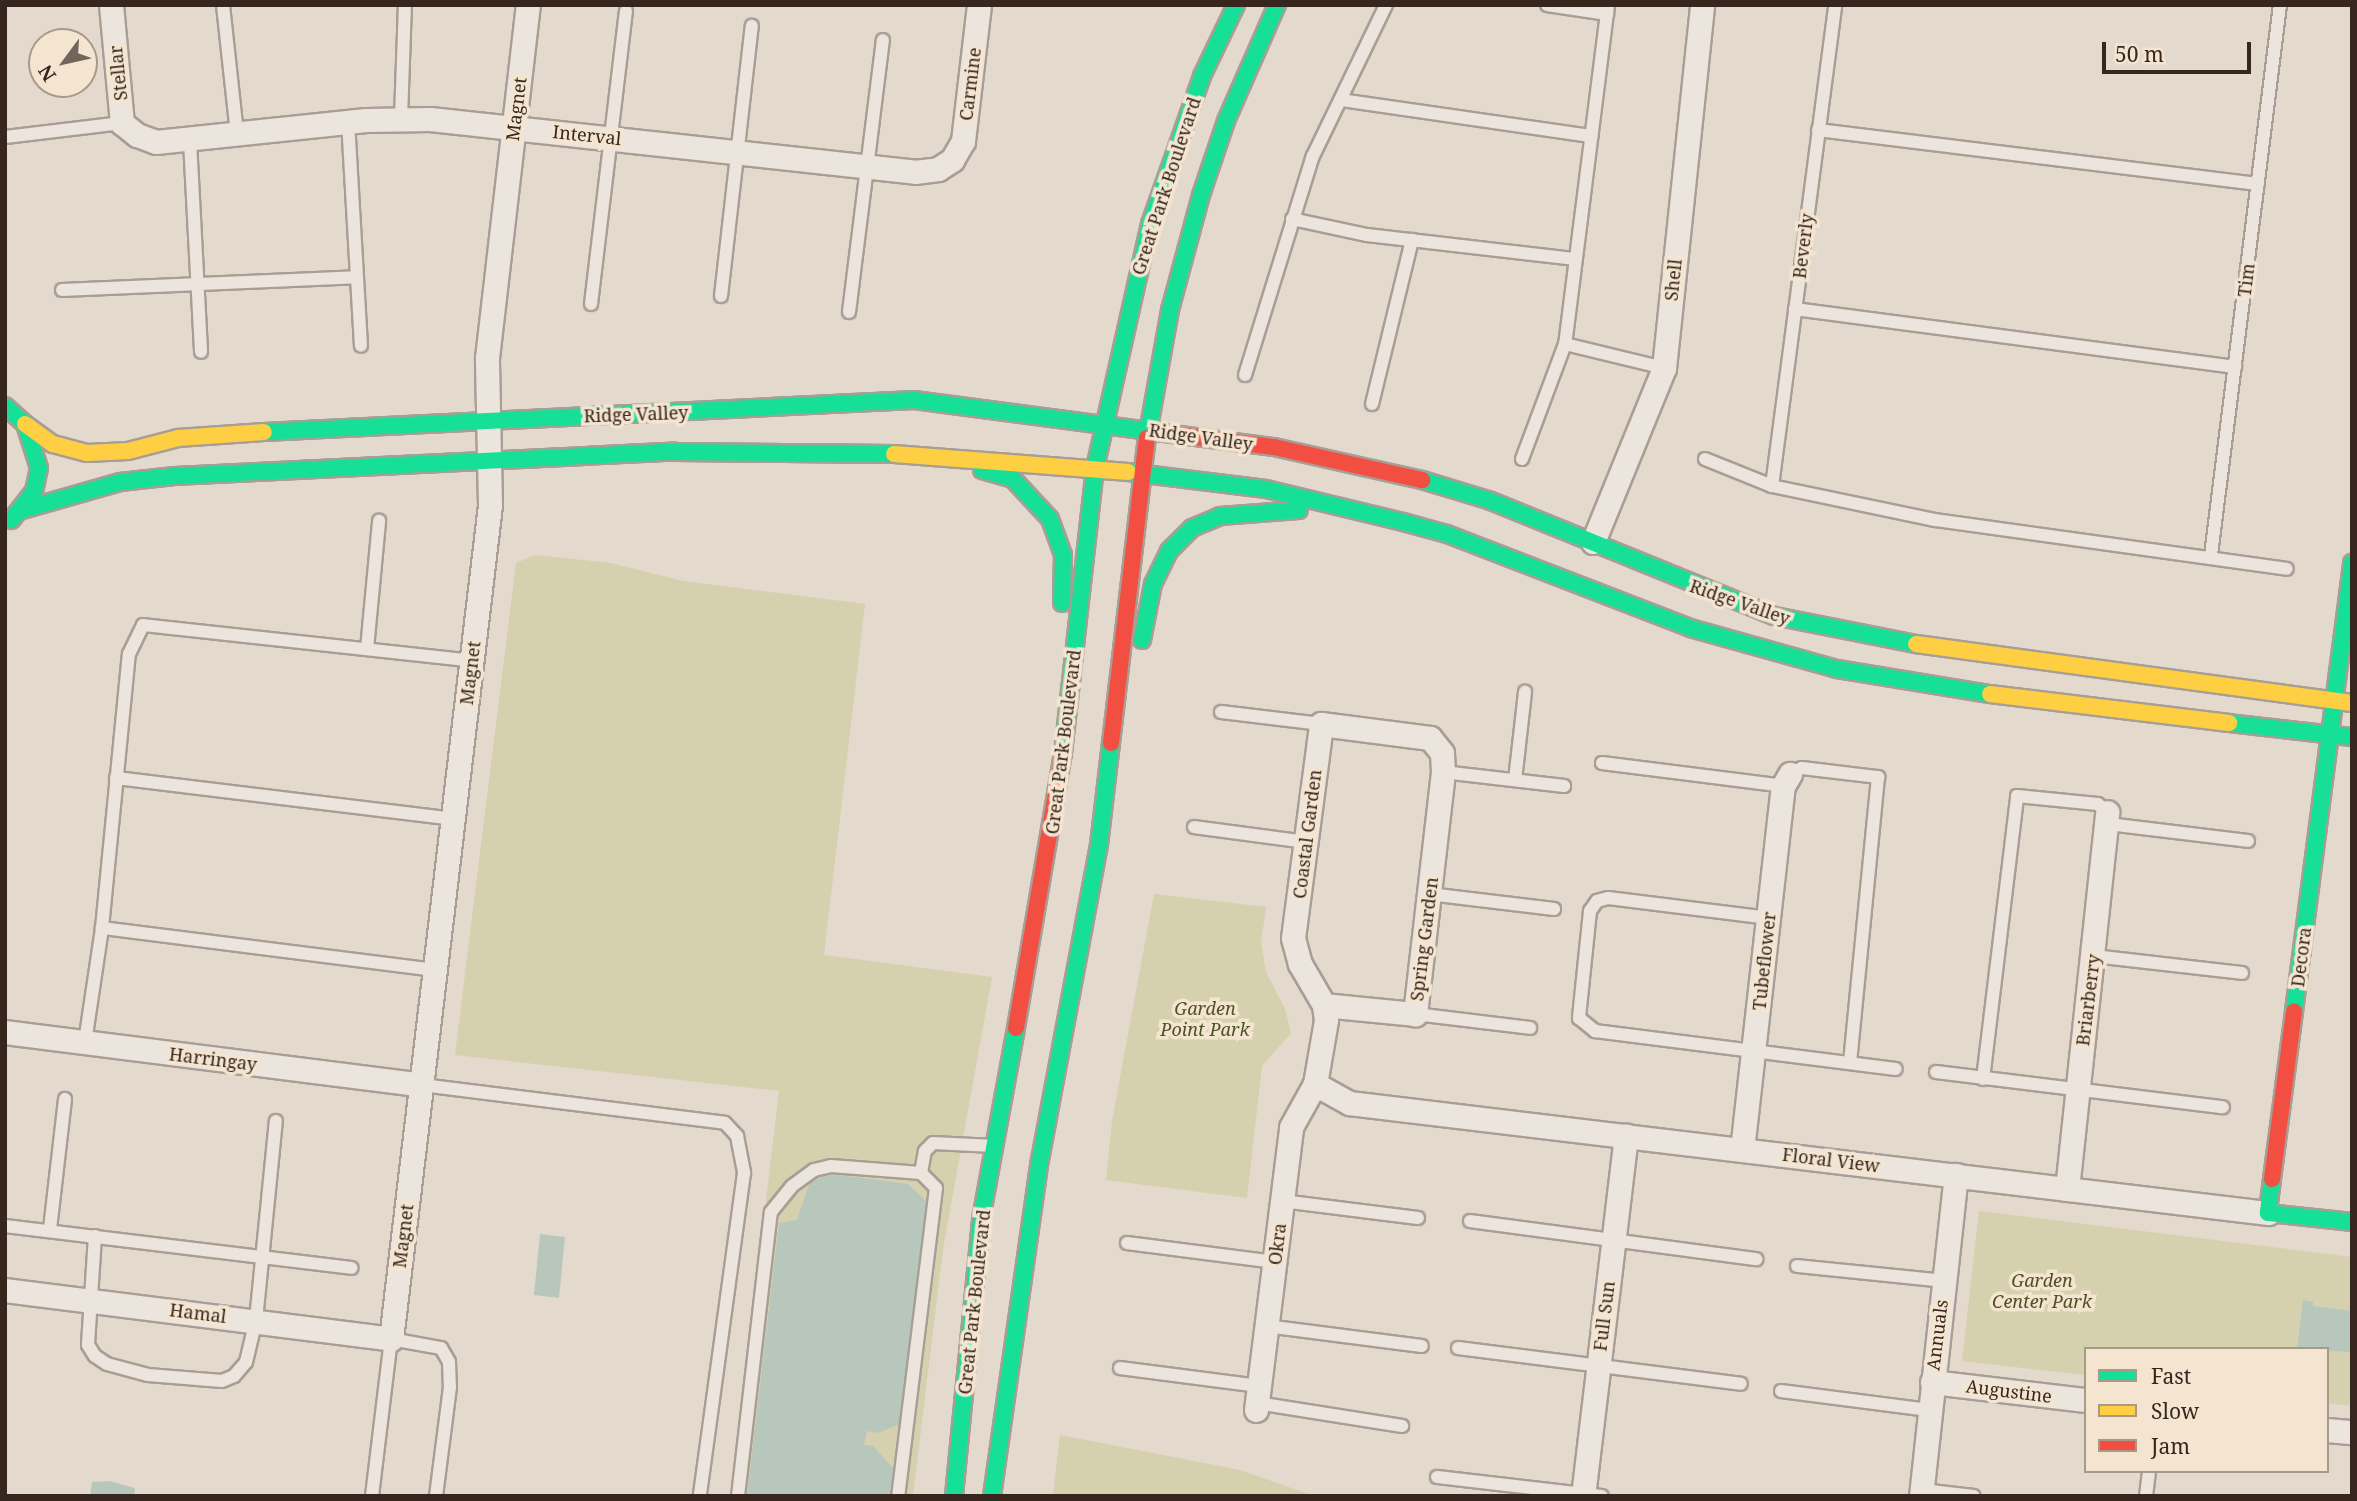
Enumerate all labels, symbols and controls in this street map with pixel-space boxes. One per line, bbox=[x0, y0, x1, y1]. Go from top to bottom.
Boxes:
north arrow bbox=[28, 28, 98, 98]
scale bar bbox=[2105, 28, 2254, 72]
text: 50 m bbox=[2115, 40, 2164, 68]
street label: Stellar bbox=[104, 44, 132, 102]
street label: Carmine bbox=[955, 46, 985, 122]
text: N bbox=[32, 60, 62, 87]
street label: Magnet bbox=[501, 76, 531, 142]
street label: Great Park Boulevard bbox=[1127, 94, 1205, 278]
street label: Interval bbox=[552, 121, 622, 149]
street label: Beverly bbox=[1788, 212, 1818, 280]
street label: Shell bbox=[1660, 258, 1686, 302]
street label: Tim bbox=[2233, 262, 2259, 298]
street label: Ridge Valley bbox=[583, 401, 689, 427]
street label: Ridge Valley bbox=[1148, 419, 1254, 455]
street label: Ridge Valley bbox=[1687, 575, 1793, 629]
street label: Magnet bbox=[455, 640, 485, 706]
street label: Great Park Boulevard bbox=[1041, 649, 1085, 835]
street label: Coastal Garden bbox=[1288, 768, 1326, 900]
street label: Spring Garden bbox=[1406, 876, 1442, 1002]
street label: Tubeflower bbox=[1748, 911, 1780, 1011]
street label: Decora bbox=[2287, 926, 2315, 988]
street label: Briarberry bbox=[2072, 953, 2104, 1047]
park label: Garden Point Park bbox=[1160, 998, 1250, 1040]
street label: Harringay bbox=[168, 1043, 258, 1075]
street label: Floral View bbox=[1781, 1143, 1881, 1177]
street label: Magnet bbox=[388, 1203, 418, 1269]
street label: Great Park Boulevard bbox=[954, 1209, 994, 1395]
street label: Okra bbox=[1264, 1222, 1290, 1266]
park label: Garden Center Park bbox=[1992, 1270, 2092, 1312]
street label: Full Sun bbox=[1589, 1280, 1619, 1352]
street label: Annuals bbox=[1922, 1298, 1952, 1372]
street label: Hamal bbox=[168, 1299, 228, 1327]
legend bbox=[2084, 1347, 2329, 1473]
text: Fast bbox=[2151, 1362, 2191, 1390]
street label: Augustine bbox=[1965, 1375, 2053, 1407]
text: Slow bbox=[2151, 1397, 2199, 1425]
text: Jam bbox=[2151, 1432, 2190, 1460]

